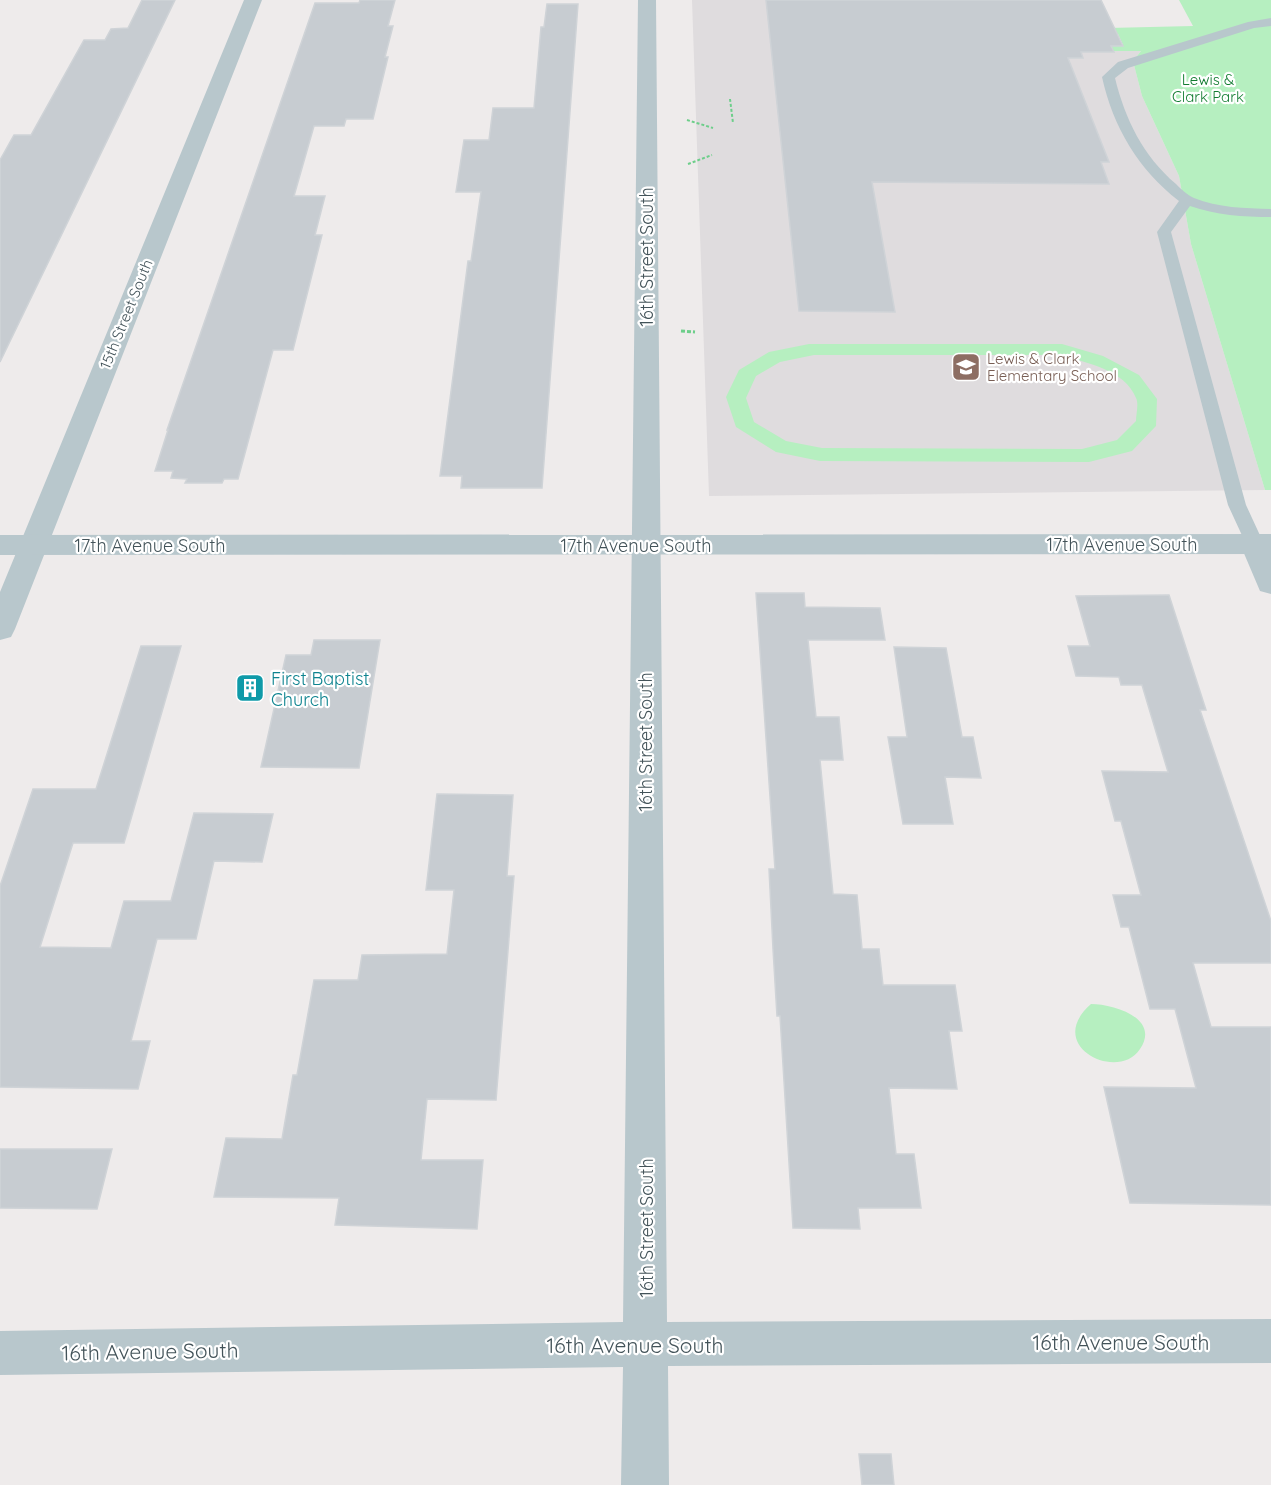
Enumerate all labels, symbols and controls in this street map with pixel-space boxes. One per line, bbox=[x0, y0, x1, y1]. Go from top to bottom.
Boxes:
park label: Lewis & Clark Park bbox=[1172, 70, 1244, 106]
street label: 16th Street South bbox=[635, 187, 658, 327]
street label: 15th Street South bbox=[95, 257, 157, 371]
place label: Lewis & Clark Elementary School bbox=[987, 349, 1117, 385]
school or university icon: Lewis & Clark Elementary School bbox=[950, 351, 982, 383]
street label: 17th Avenue South bbox=[1046, 533, 1198, 556]
street label: 17th Avenue South bbox=[74, 534, 226, 557]
street label: 17th Avenue South bbox=[560, 534, 712, 557]
place label: First Baptist Church bbox=[271, 667, 369, 711]
building icon: First Baptist Church bbox=[234, 672, 266, 704]
street label: 16th Street South bbox=[634, 672, 657, 812]
street label: 16th Street South bbox=[635, 1158, 658, 1298]
street label: 16th Avenue South bbox=[1033, 1329, 1209, 1355]
street label: 16th Avenue South bbox=[547, 1332, 723, 1358]
street label: 16th Avenue South bbox=[61, 1336, 239, 1366]

